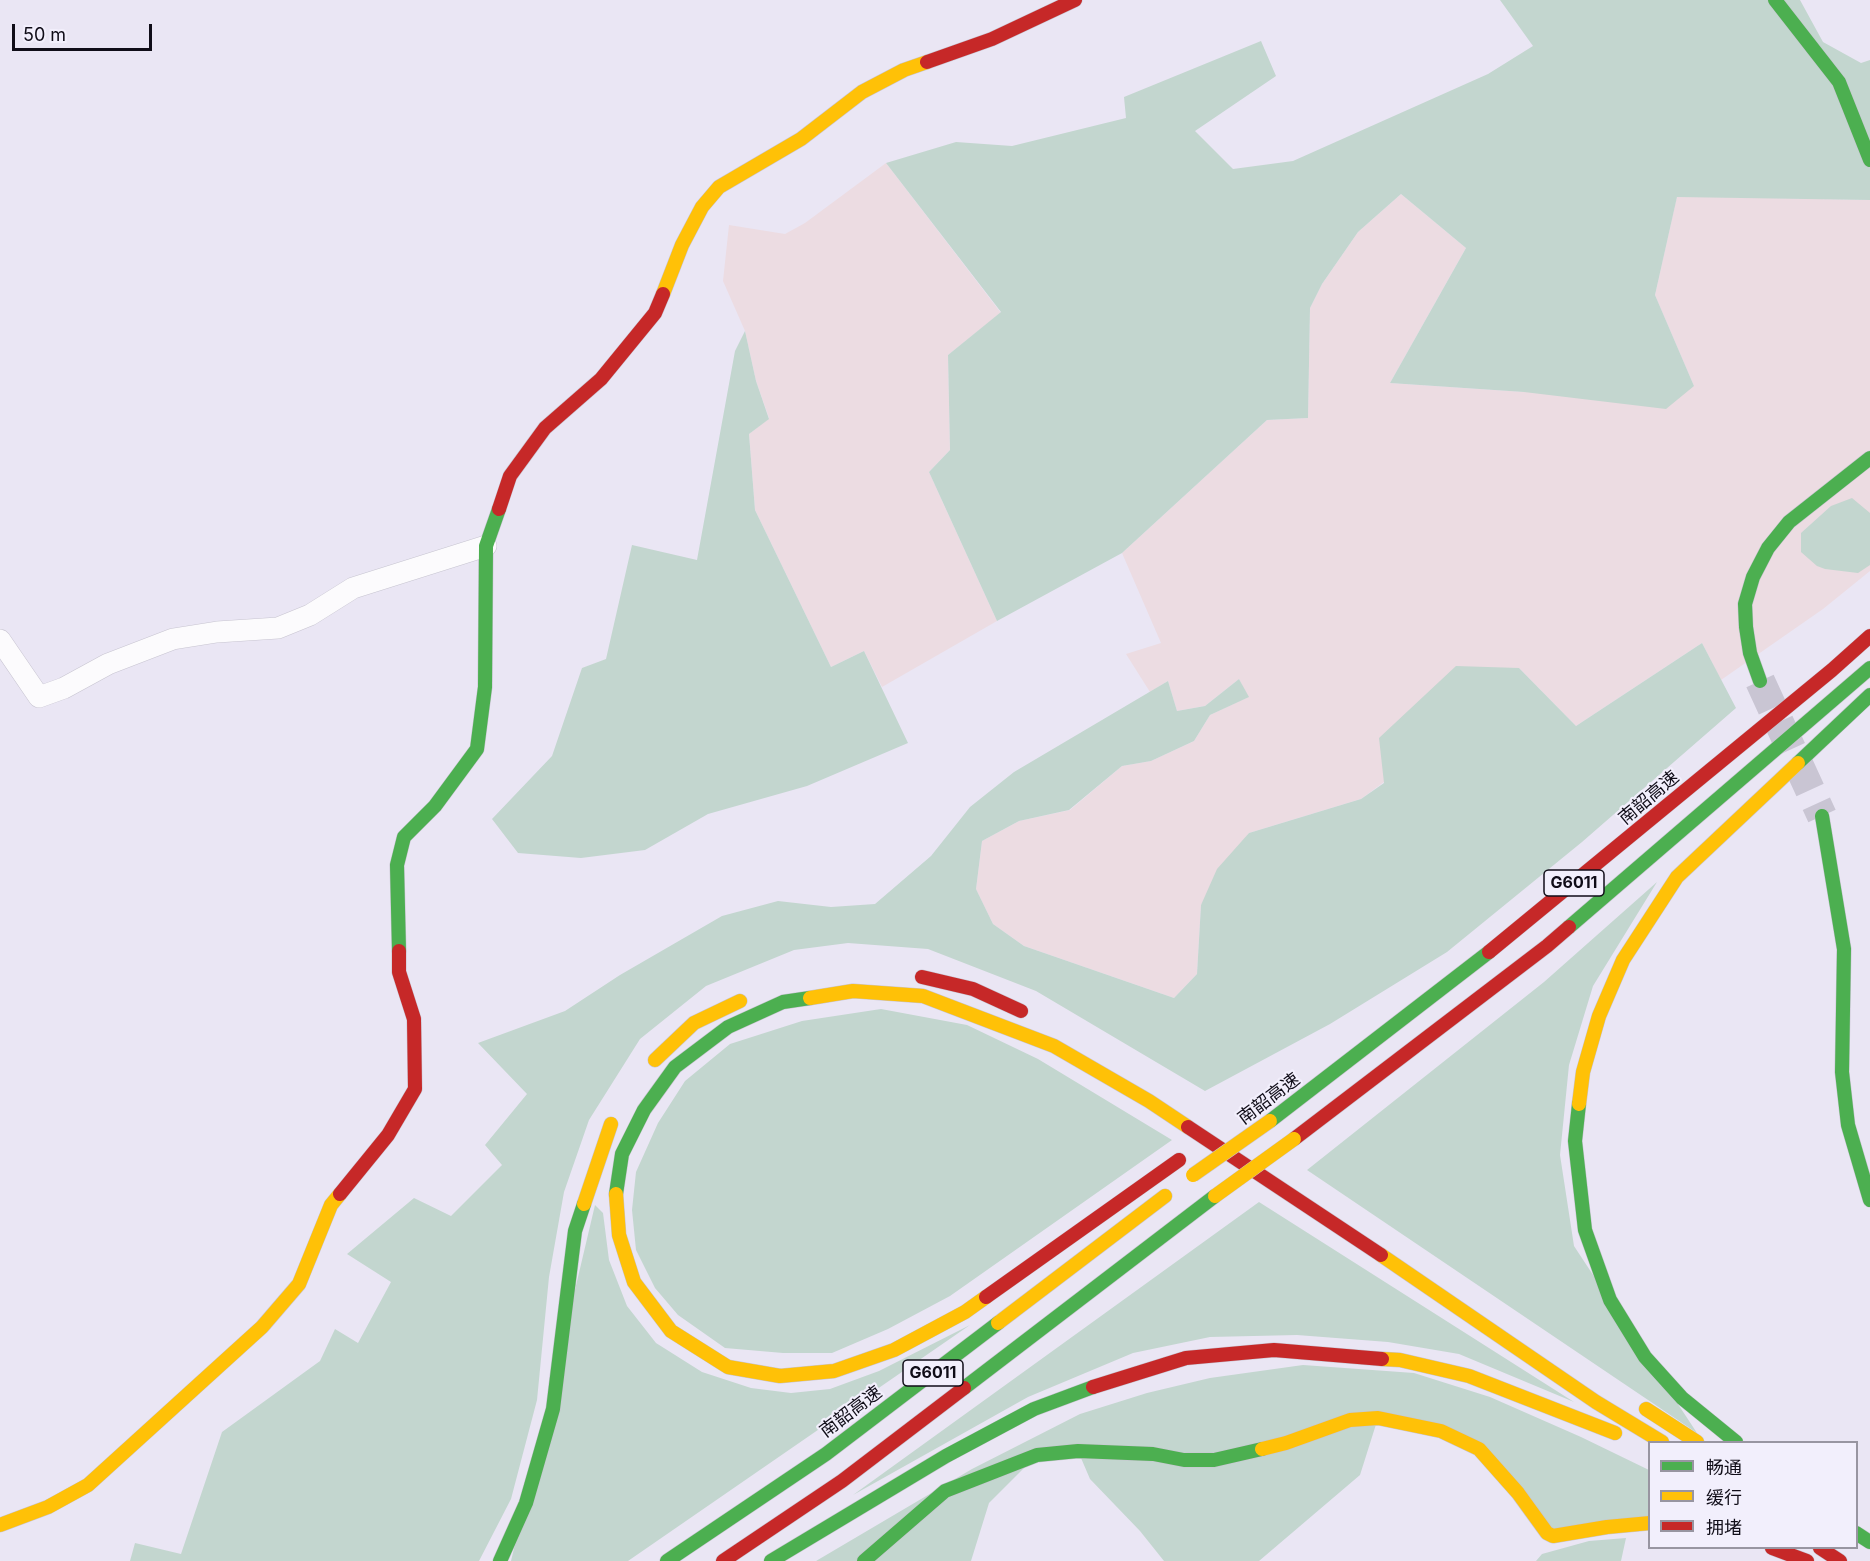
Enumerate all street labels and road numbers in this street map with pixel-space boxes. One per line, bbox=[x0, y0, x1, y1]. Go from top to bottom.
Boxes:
street label: 南韶高速 bbox=[1614, 767, 1684, 829]
road number: G6011 bbox=[1544, 870, 1604, 896]
street label: 南韶高速 bbox=[1234, 1069, 1304, 1129]
road number: G6011 bbox=[903, 1360, 963, 1386]
street label: 南韶高速 bbox=[816, 1382, 886, 1442]

